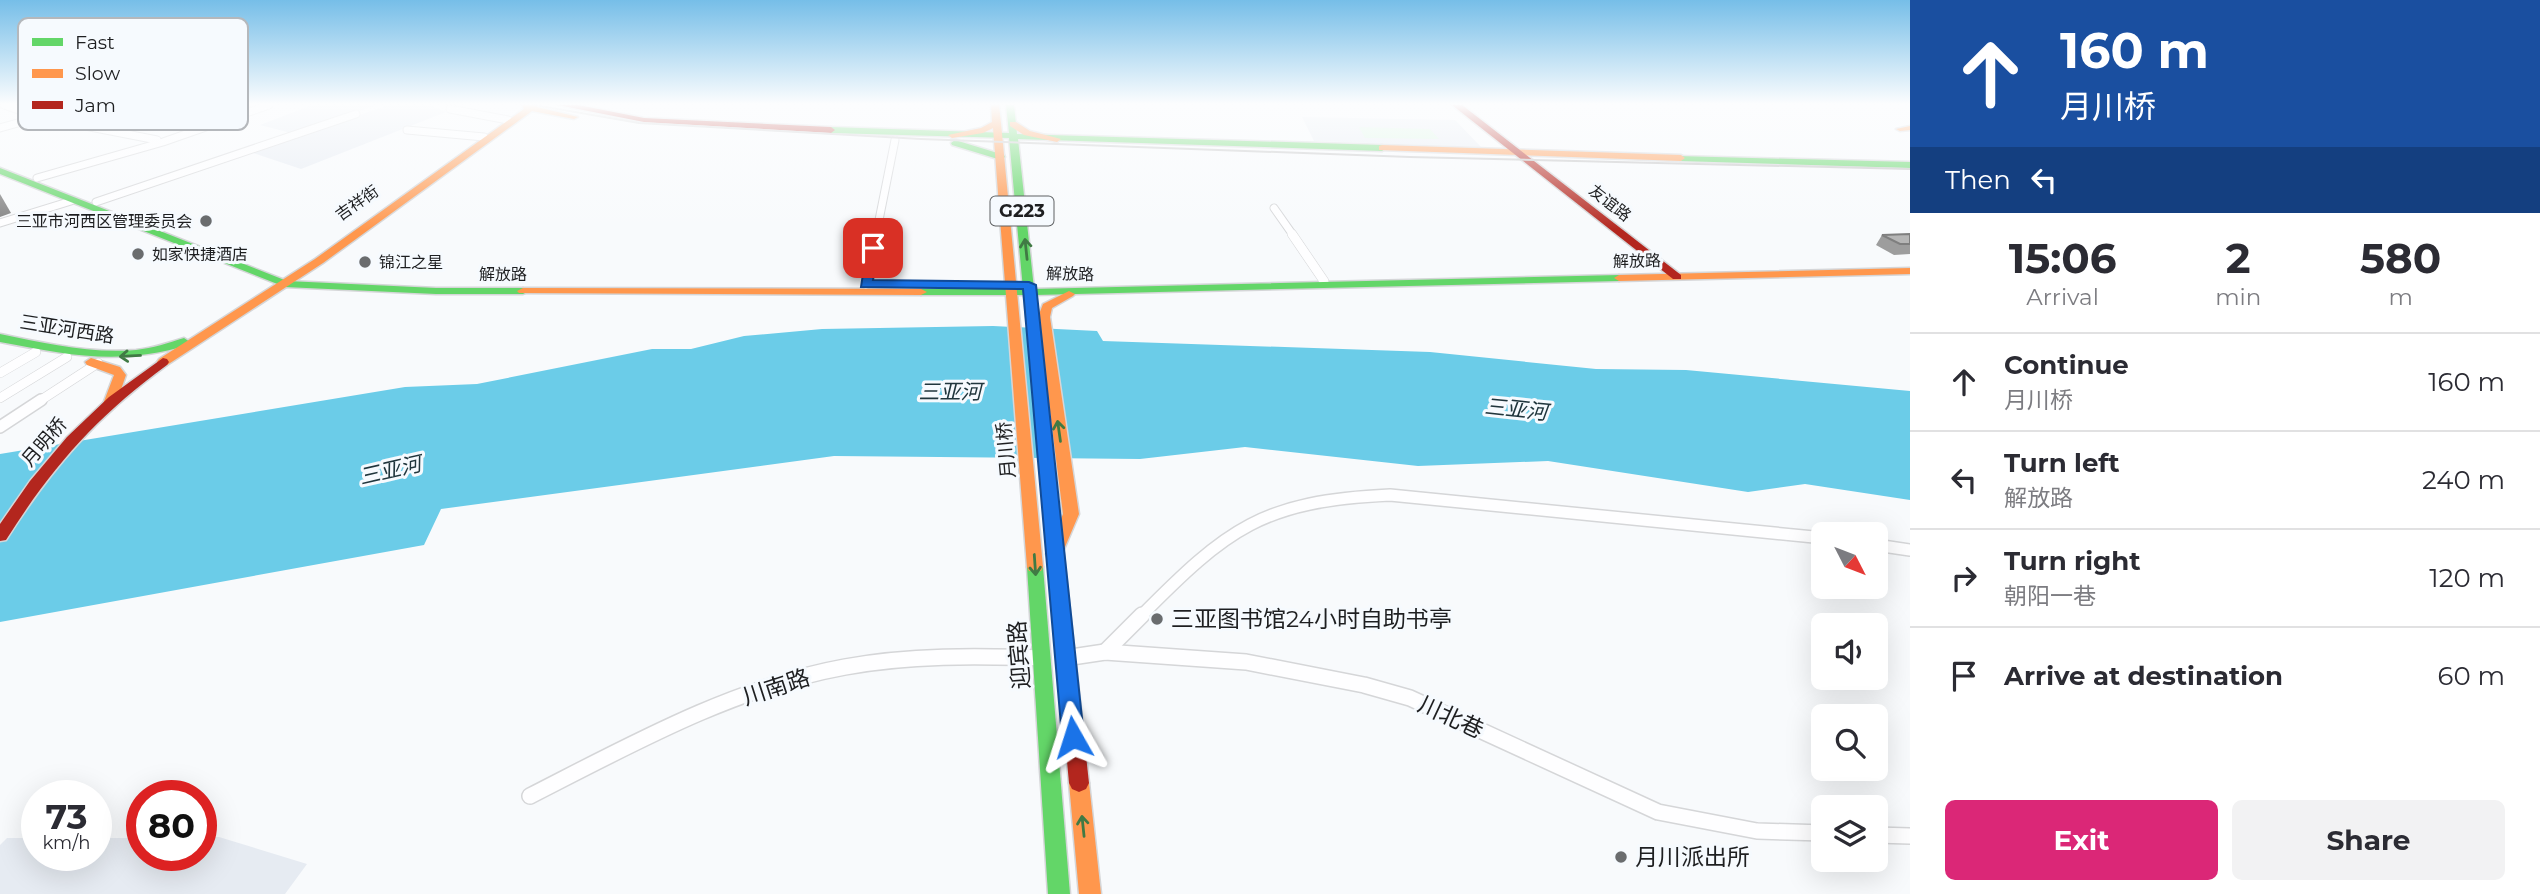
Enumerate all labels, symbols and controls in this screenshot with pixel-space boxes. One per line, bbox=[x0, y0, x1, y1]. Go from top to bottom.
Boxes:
legend bbox=[18, 18, 248, 130]
text: 160 m bbox=[2060, 21, 2209, 80]
icon: ahead bbox=[1945, 28, 2036, 119]
text: Fast bbox=[75, 31, 115, 54]
text: Slow bbox=[75, 62, 120, 85]
text: 月川桥 bbox=[2060, 87, 2156, 126]
text: Jam bbox=[74, 94, 116, 117]
icon: left bbox=[2025, 161, 2063, 199]
text: Then bbox=[1945, 164, 2011, 196]
street label: 吉祥街 bbox=[332, 181, 382, 225]
street label: 友谊路 bbox=[1585, 181, 1635, 225]
road number: G223 bbox=[990, 196, 1054, 226]
place label: 三亚市河西区管理委员会 bbox=[16, 212, 192, 231]
marker: 三亚市河西区管理委员会 bbox=[198, 213, 214, 229]
pin bbox=[843, 218, 903, 278]
icon: arrive bbox=[854, 229, 892, 267]
text: 15:06 bbox=[2009, 232, 2116, 284]
text: 2 bbox=[2226, 232, 2251, 284]
text: 580 bbox=[2360, 232, 2441, 284]
one-way arrow bbox=[1019, 238, 1032, 261]
place label: 如家快捷酒店 bbox=[152, 245, 248, 264]
marker: 如家快捷酒店 bbox=[130, 246, 146, 262]
street label: 解放路 bbox=[1613, 251, 1661, 271]
place label: 锦江之星 bbox=[379, 253, 443, 272]
marker: 锦江之星 bbox=[357, 254, 373, 270]
street label: 解放路 bbox=[1046, 264, 1094, 284]
street label: 解放路 bbox=[479, 265, 527, 284]
text: Arrival bbox=[2026, 283, 2099, 311]
text: min bbox=[2215, 283, 2261, 311]
text: m bbox=[2388, 283, 2413, 311]
street label: 三亚河西路 bbox=[18, 310, 116, 348]
text: Continue bbox=[2004, 349, 2129, 381]
one-way arrow bbox=[119, 350, 142, 363]
icon: ahead bbox=[1945, 363, 1983, 401]
text: 160 m bbox=[2428, 366, 2505, 398]
water label: 三亚河 bbox=[919, 379, 985, 404]
text: 月川桥 bbox=[2004, 386, 2073, 414]
water label: 三亚河 bbox=[1483, 393, 1553, 425]
street label: 月明桥 bbox=[17, 413, 71, 471]
one-way arrow bbox=[1052, 420, 1065, 443]
street label: 月川桥 bbox=[992, 421, 1020, 479]
text: Turn left bbox=[2004, 447, 2120, 479]
water label: 三亚河 bbox=[356, 450, 427, 489]
icon: left bbox=[1945, 461, 1983, 499]
text: 240 m bbox=[2422, 464, 2505, 496]
text: 解放路 bbox=[2004, 484, 2073, 512]
north arrow bbox=[1811, 522, 1888, 598]
map controls bbox=[1811, 522, 1888, 872]
text: Turn right bbox=[2004, 545, 2140, 577]
one-way arrow bbox=[1029, 553, 1042, 575]
icon: right bbox=[1945, 559, 1983, 597]
text: 120 m bbox=[2429, 562, 2505, 594]
text: 朝阳一巷 bbox=[2004, 582, 2096, 610]
place label: 三亚图书馆24小时自助书亭 bbox=[1171, 605, 1452, 633]
marker: 三亚图书馆24小时自助书亭 bbox=[1149, 611, 1165, 627]
button: sound bbox=[1811, 613, 1888, 690]
street label: 迎宾路 bbox=[1003, 620, 1035, 690]
icon: arrive bbox=[1945, 657, 1983, 695]
text: Arrive at destination bbox=[2004, 660, 2283, 692]
text: 60 m bbox=[2438, 660, 2505, 692]
street label: 川南路 bbox=[739, 663, 813, 711]
street label: 川北巷 bbox=[1414, 690, 1488, 744]
position arrow bbox=[1036, 700, 1110, 774]
button: search bbox=[1811, 704, 1888, 781]
speed limit sign: 80 bbox=[126, 780, 217, 871]
text: 73 bbox=[45, 795, 88, 838]
button: layers bbox=[1811, 795, 1888, 872]
button: Exit bbox=[1945, 800, 2218, 880]
button: Share bbox=[2232, 800, 2505, 880]
one-way arrow bbox=[1076, 815, 1089, 838]
text: km/h bbox=[42, 832, 91, 854]
place label: 月川派出所 bbox=[1635, 843, 1750, 871]
marker: 月川派出所 bbox=[1613, 849, 1629, 865]

